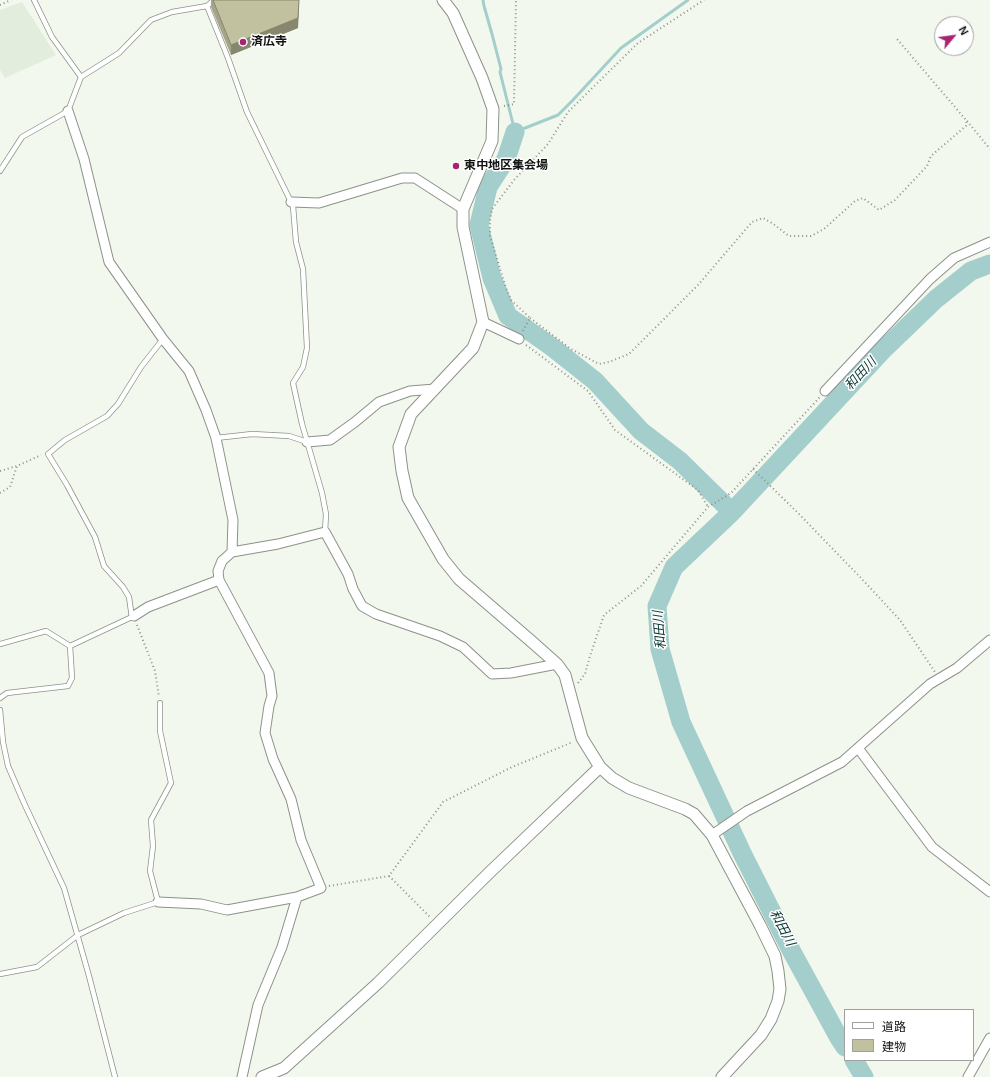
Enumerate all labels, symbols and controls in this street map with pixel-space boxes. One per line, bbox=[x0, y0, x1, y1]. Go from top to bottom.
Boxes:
north arrow bbox=[934, 16, 974, 56]
text: N bbox=[956, 24, 971, 37]
place label: 済広寺 bbox=[251, 35, 287, 49]
marker: 済広寺 bbox=[238, 37, 248, 47]
place label: 東中地区集会場 bbox=[464, 159, 548, 173]
marker: 東中地区集会場 bbox=[451, 161, 461, 171]
water label: 和田川 bbox=[842, 354, 880, 394]
water label: 和田川 bbox=[651, 610, 669, 650]
water label: 和田川 bbox=[766, 907, 798, 949]
legend bbox=[844, 1009, 974, 1061]
text: 道路 bbox=[882, 1020, 906, 1034]
text: 建物 bbox=[882, 1040, 906, 1054]

